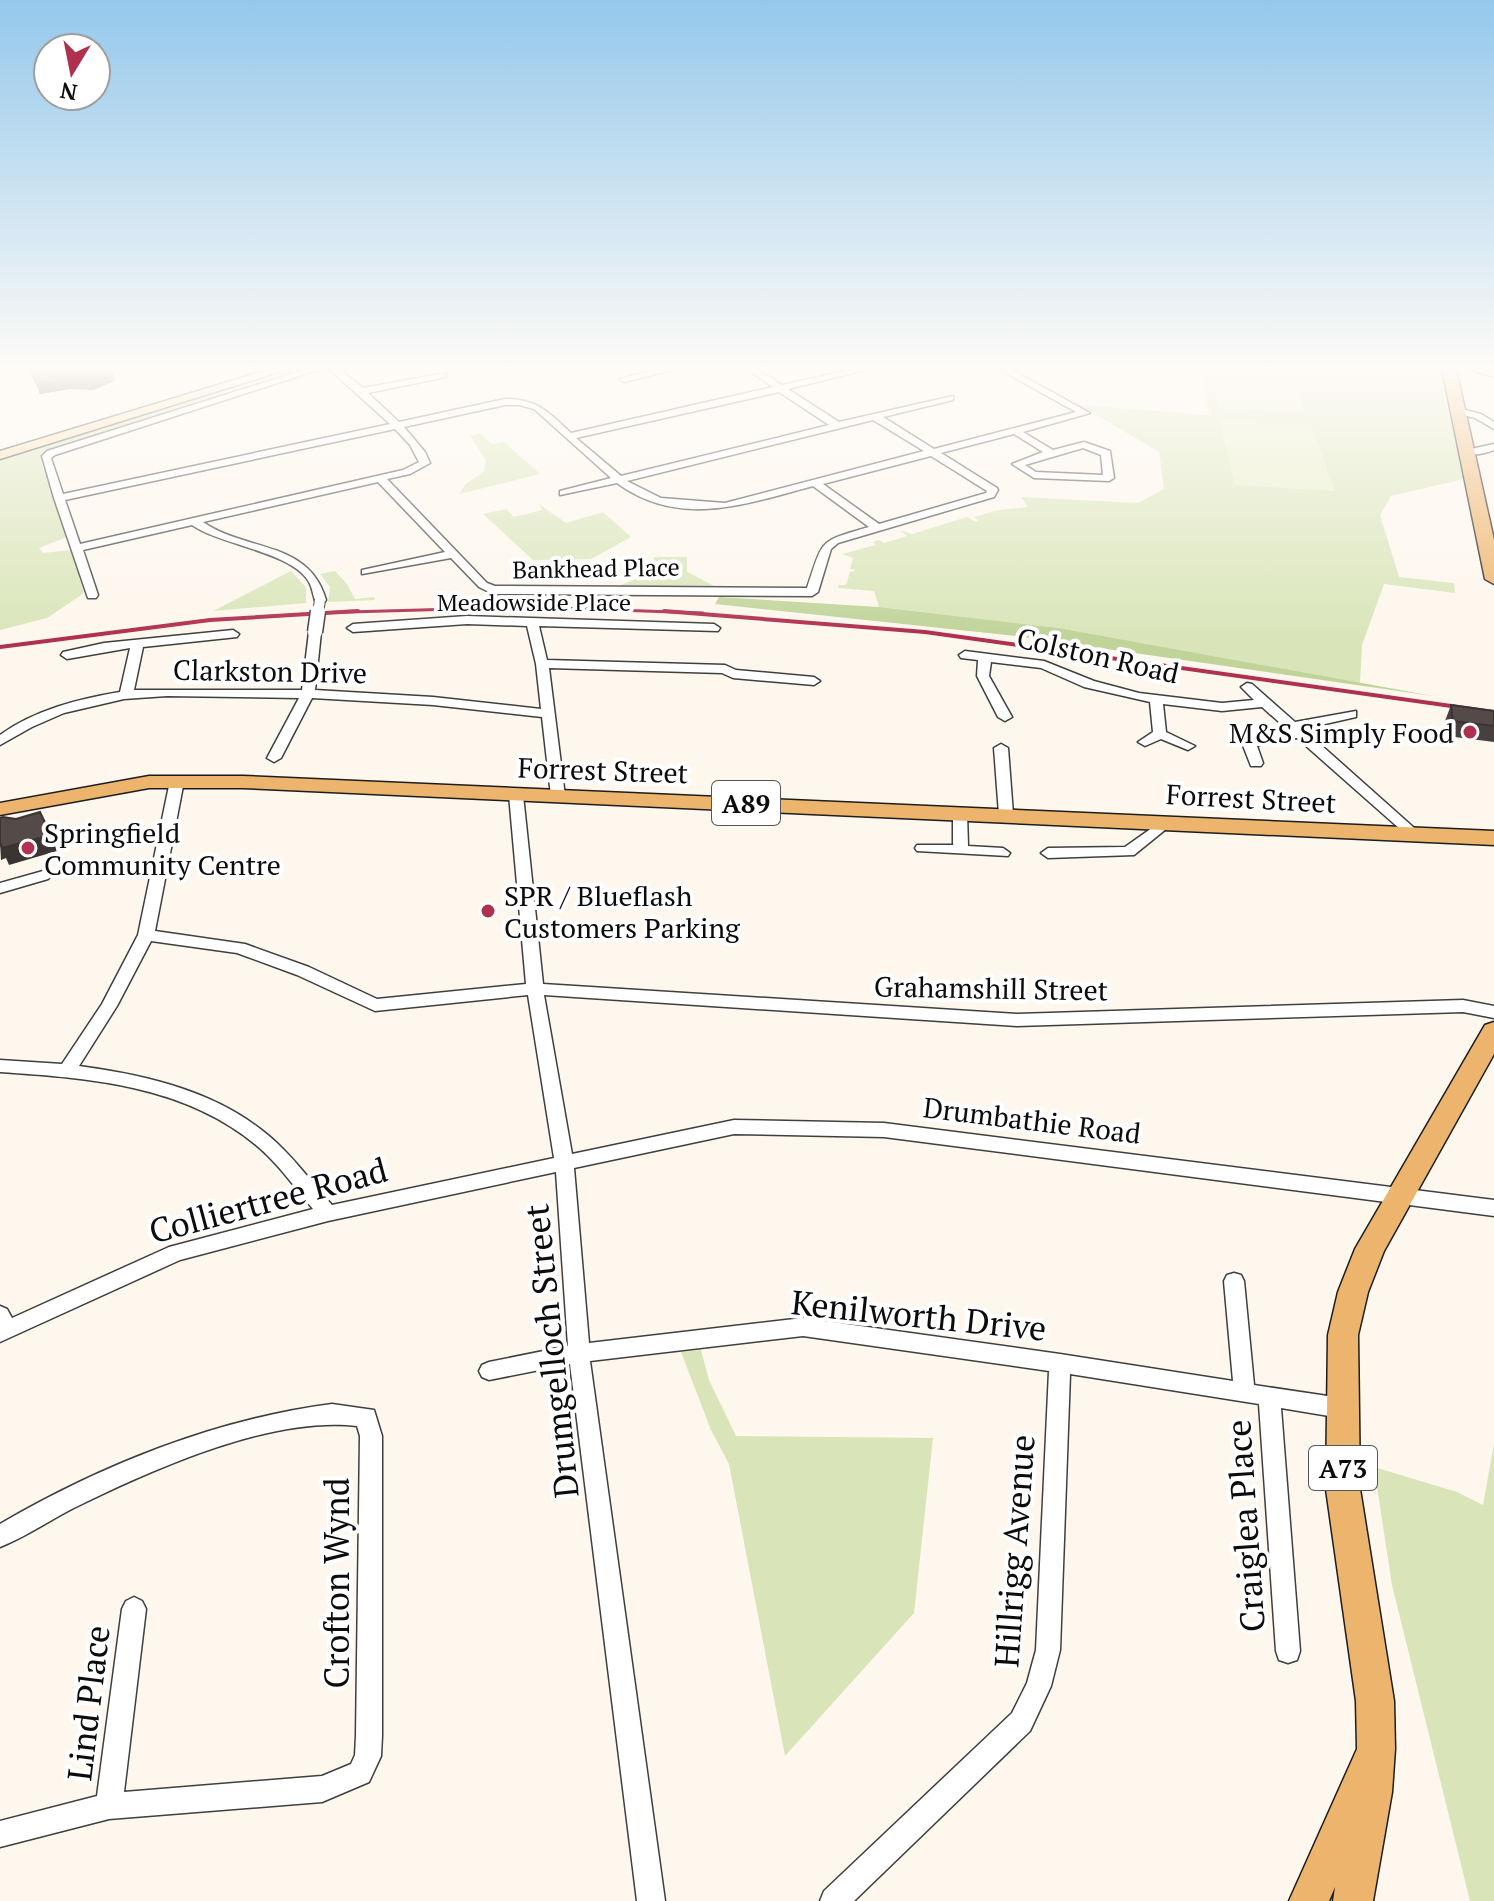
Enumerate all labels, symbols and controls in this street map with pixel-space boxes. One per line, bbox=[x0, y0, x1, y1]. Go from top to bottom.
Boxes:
north arrow bbox=[32, 32, 112, 112]
text: N bbox=[57, 76, 79, 108]
street label: Bankhead Place bbox=[512, 551, 680, 585]
street label: Meadowside Place bbox=[437, 586, 631, 618]
street label: Colston Road bbox=[1013, 618, 1183, 692]
street label: Clarkston Drive bbox=[173, 651, 367, 691]
place label: M&S Simply Food bbox=[1229, 714, 1454, 751]
marker: M&S Simply Food bbox=[1461, 723, 1479, 741]
street label: Forrest Street bbox=[517, 749, 689, 791]
street label: Forrest Street bbox=[1165, 775, 1338, 821]
road number: A89 bbox=[712, 781, 780, 825]
place label: Springfield Community Centre bbox=[44, 814, 281, 883]
marker: Springfield Community Centre bbox=[19, 839, 37, 857]
place label: SPR / Blueflash Customers Parking bbox=[504, 877, 741, 946]
marker: SPR / Blueflash Customers Parking bbox=[479, 902, 497, 920]
street label: Grahamshill Street bbox=[874, 967, 1109, 1009]
street label: Drumbathie Road bbox=[921, 1088, 1143, 1152]
street label: Colliertree Road bbox=[144, 1147, 392, 1253]
street label: Drumgelloch Street bbox=[513, 1202, 589, 1500]
street label: Kenilworth Drive bbox=[789, 1279, 1049, 1351]
street label: Craiglea Place bbox=[1215, 1418, 1275, 1634]
street label: Hillrigg Avenue bbox=[983, 1433, 1045, 1669]
road number: A73 bbox=[1309, 1446, 1377, 1490]
street label: Crofton Wynd bbox=[314, 1477, 359, 1689]
street label: Lind Place bbox=[56, 1623, 120, 1783]

